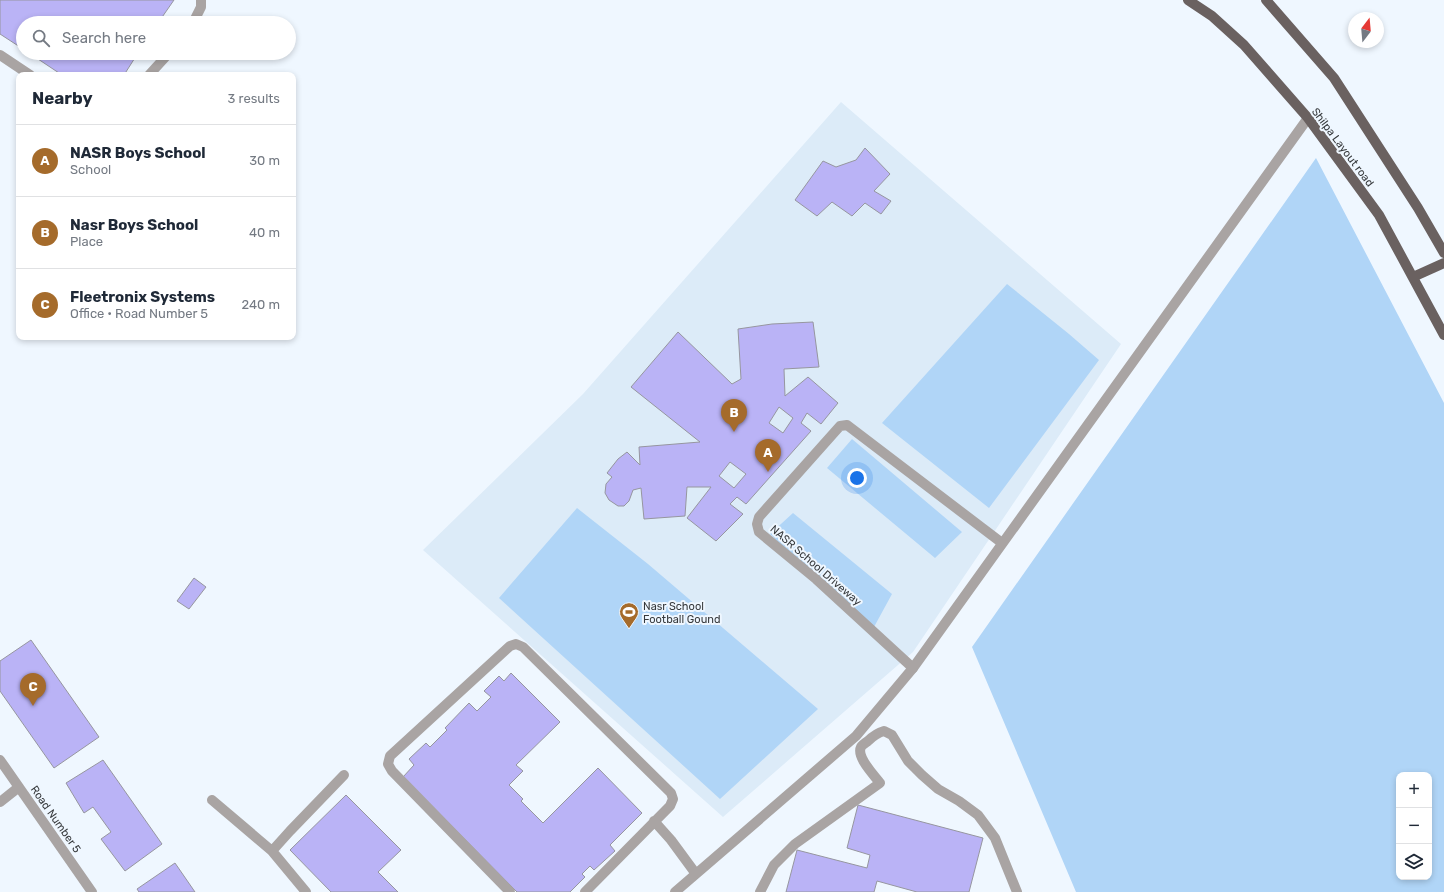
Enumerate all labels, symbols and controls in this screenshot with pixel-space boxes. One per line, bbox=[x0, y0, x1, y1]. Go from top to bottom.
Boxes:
north arrow bbox=[1348, 12, 1384, 48]
search box bbox=[16, 16, 296, 60]
icon: search bbox=[30, 27, 52, 49]
text: Search here bbox=[62, 29, 146, 47]
text: Nearby bbox=[32, 88, 93, 108]
text: 3 results bbox=[228, 91, 280, 106]
street label: Shilpa Layout road bbox=[1309, 105, 1376, 189]
text: NASR Boys School bbox=[70, 144, 206, 162]
text: A bbox=[40, 153, 50, 168]
text: 30 m bbox=[249, 153, 280, 168]
text: School bbox=[70, 162, 111, 177]
text: Nasr Boys School bbox=[70, 216, 198, 234]
text: B bbox=[40, 225, 50, 240]
text: 40 m bbox=[249, 225, 280, 240]
text: Place bbox=[70, 234, 103, 249]
text: Fleetronix Systems bbox=[70, 288, 215, 306]
text: C bbox=[40, 297, 50, 312]
text: 240 m bbox=[241, 297, 280, 312]
text: Office · Road Number 5 bbox=[70, 306, 208, 321]
pin: B bbox=[721, 399, 747, 432]
pin: A bbox=[755, 439, 781, 472]
your location bbox=[847, 468, 867, 488]
street label: NASR School Driveway bbox=[768, 522, 864, 608]
place label: Nasr School Football Gound bbox=[643, 600, 720, 626]
sports icon: Nasr School Football Gound bbox=[618, 601, 640, 629]
pin: C bbox=[20, 673, 46, 706]
map controls bbox=[1396, 772, 1432, 880]
button: + bbox=[1396, 772, 1432, 808]
street label: Road Number 5 bbox=[28, 783, 84, 856]
button: − bbox=[1396, 808, 1432, 844]
button: layers bbox=[1396, 844, 1432, 880]

